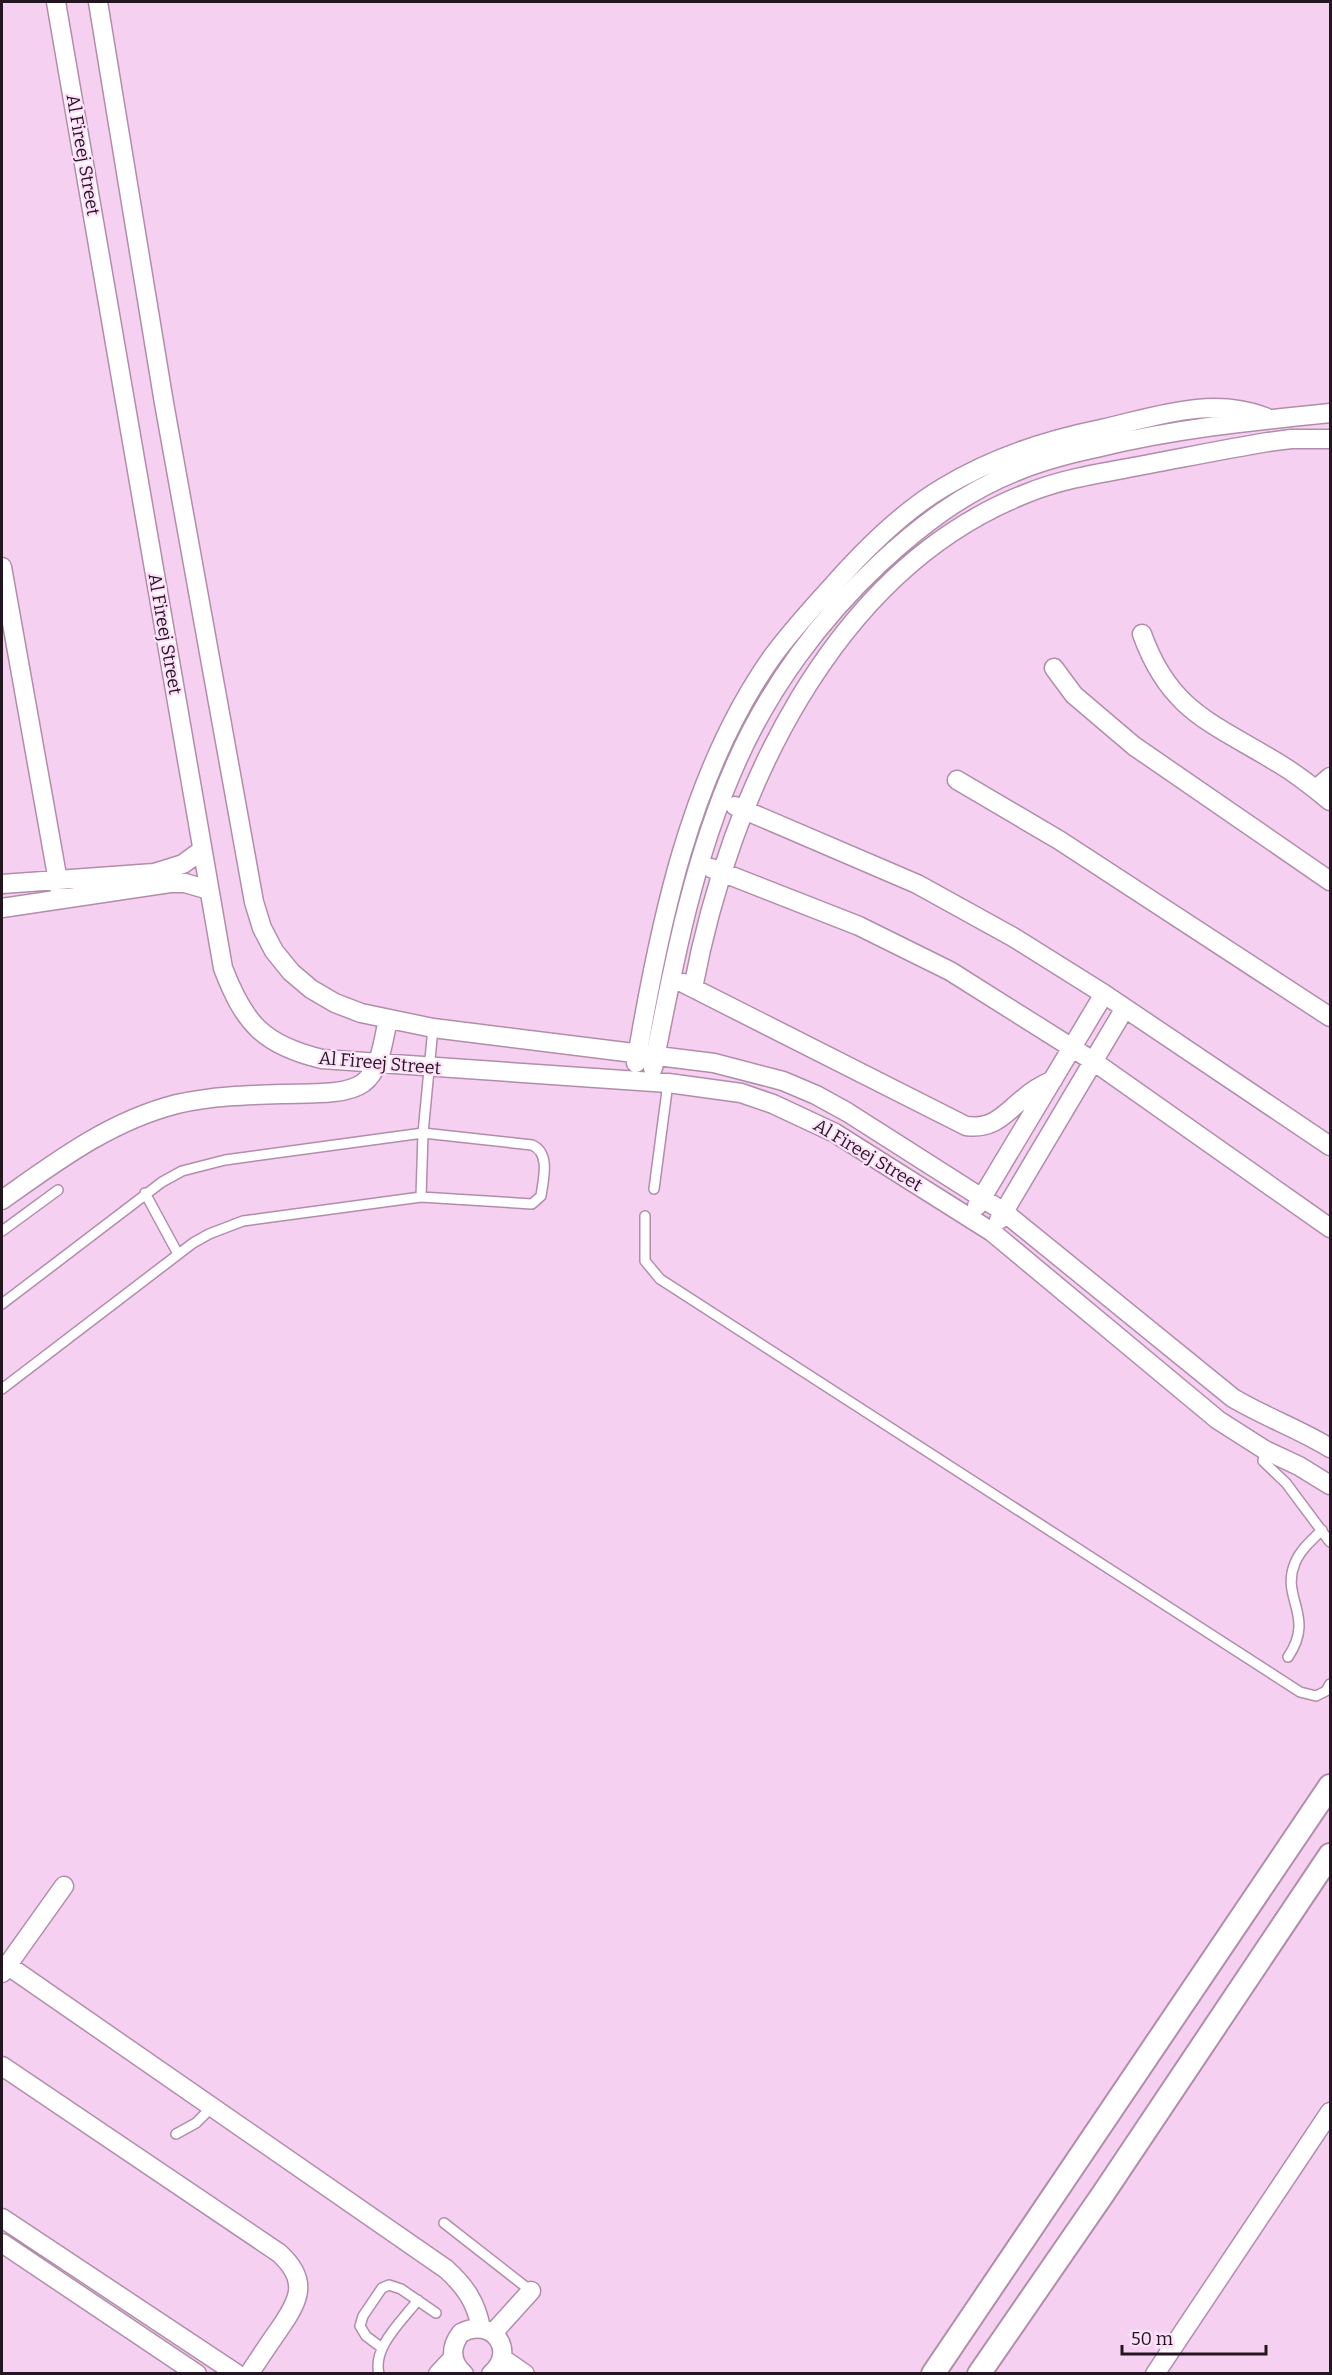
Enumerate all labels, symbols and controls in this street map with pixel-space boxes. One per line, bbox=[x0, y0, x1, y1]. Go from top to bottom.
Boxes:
street label: Al Fireej Street bbox=[62, 93, 105, 218]
street label: Al Fireej Street bbox=[144, 572, 187, 697]
street label: Al Fireej Street bbox=[318, 1047, 443, 1079]
street label: Al Fireej Street bbox=[810, 1114, 927, 1196]
scale bar bbox=[1122, 2318, 1266, 2356]
text: 50 m bbox=[1131, 2328, 1173, 2350]

